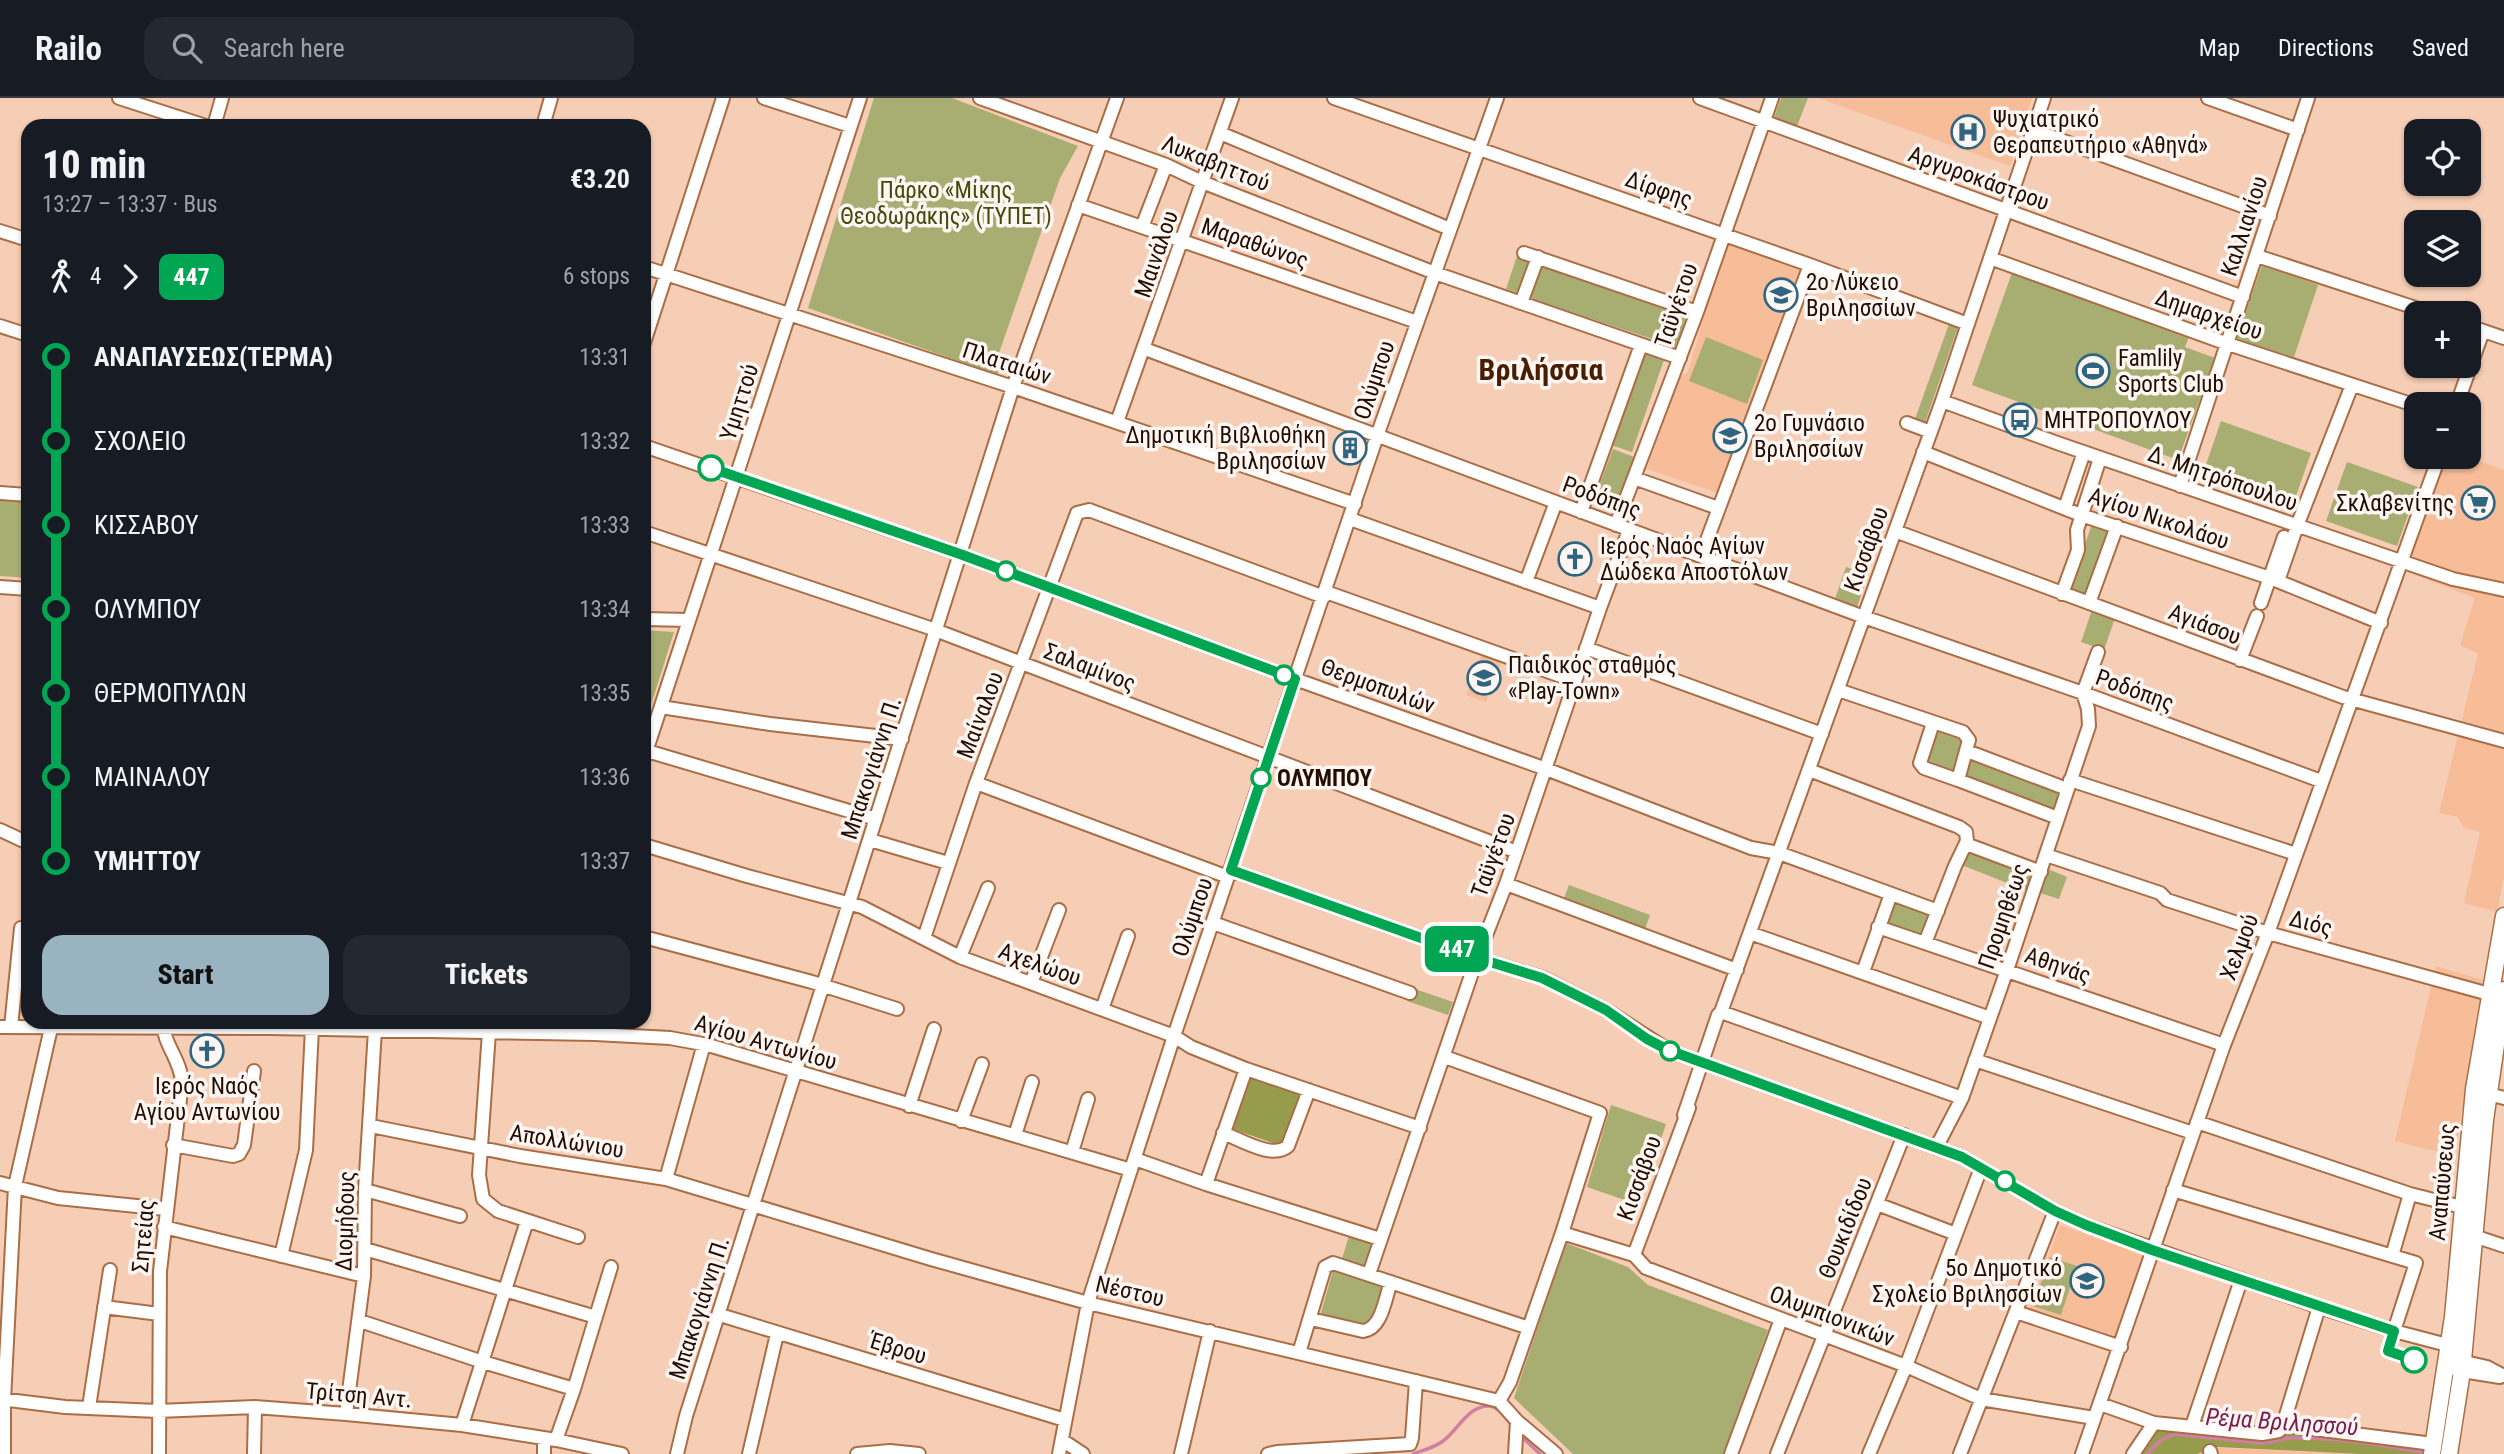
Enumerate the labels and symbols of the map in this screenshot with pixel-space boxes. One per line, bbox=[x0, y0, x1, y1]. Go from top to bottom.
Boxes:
place label: Ψυχιατρικό Θεραπευτήριο «Αθηνά» bbox=[1993, 106, 2208, 159]
hospital icon: Ψυχιατρικό Θεραπευτήριο «Αθηνά» bbox=[1949, 113, 1987, 151]
street label: Λυκαβηττού bbox=[1158, 130, 1274, 197]
street label: Αργυροκάστρου bbox=[1905, 140, 2053, 216]
street label: Δίρφης bbox=[1622, 165, 1696, 213]
street label: Καλλιανίου bbox=[2216, 173, 2273, 280]
park label: Πάρκο «Μίκης Θεοδωράκης» (ΤΥΠΕΤ) bbox=[840, 177, 1052, 230]
street label: Μαινάλου bbox=[1129, 207, 1184, 301]
street label: Μαραθώνος bbox=[1198, 213, 1312, 274]
street label: Ταϋγέτου bbox=[1649, 259, 1703, 351]
place label: 2ο Λύκειο Βριλησσίων bbox=[1806, 269, 1916, 322]
school or university icon: 2ο Λύκειο Βριλησσίων bbox=[1762, 276, 1800, 314]
street label: Δημαρχείου bbox=[2152, 284, 2266, 345]
street label: Πλαταιών bbox=[959, 336, 1055, 391]
street label: Ολύμπου bbox=[1348, 337, 1401, 423]
place label: Famlily Sports Club bbox=[2118, 345, 2224, 398]
district label: Βριλήσσια bbox=[1479, 352, 1604, 387]
sports icon: Famlily Sports Club bbox=[2074, 352, 2112, 390]
street label: Υμηττού bbox=[714, 361, 764, 444]
bus stop icon: ΜΗΤΡΟΠΟΥΛΟΥ bbox=[2001, 401, 2039, 439]
place label: ΜΗΤΡΟΠΟΥΛΟΥ bbox=[2044, 407, 2191, 434]
place label: 2ο Γυμνάσιο Βριλησσίων bbox=[1754, 410, 1865, 463]
school or university icon: 2ο Γυμνάσιο Βριλησσίων bbox=[1711, 417, 1749, 455]
place label: Δημοτική Βιβλιοθήκη Βριλησσίων bbox=[1125, 422, 1326, 475]
building icon: Δημοτική Βιβλιοθήκη Βριλησσίων bbox=[1331, 429, 1369, 467]
street label: Δ. Μητρόπουλου bbox=[2145, 440, 2301, 517]
unlabelled marker bbox=[698, 455, 724, 481]
street label: Ροδόπης bbox=[1559, 471, 1645, 524]
street label: Αγίου Νικολάου bbox=[2085, 482, 2233, 555]
supermarket icon: Σκλαβενίτης bbox=[2459, 484, 2497, 522]
place label: Σκλαβενίτης bbox=[2336, 490, 2454, 517]
street label: Κισσάβου bbox=[1839, 503, 1894, 595]
place label: Ιερός Ναός Αγίων Δώδεκα Αποστόλων bbox=[1600, 533, 1788, 586]
church icon: Ιερός Ναός Αγίων Δώδεκα Αποστόλων bbox=[1556, 540, 1594, 578]
unlabelled marker bbox=[996, 561, 1016, 581]
street label: Αγιάσου bbox=[2165, 598, 2245, 651]
street label: Σαλαμίνος bbox=[1040, 638, 1140, 697]
place label: Παιδικός σταθμός «Play-Town» bbox=[1508, 652, 1677, 705]
street label: Θερμοπυλών bbox=[1317, 653, 1439, 720]
school or university icon: Παιδικός σταθμός «Play-Town» bbox=[1465, 659, 1503, 697]
street label: Ροδόπης bbox=[2092, 664, 2178, 717]
unlabelled marker bbox=[1274, 665, 1294, 685]
street label: Μαίναλου bbox=[952, 668, 1009, 762]
street label: Μπακογιάννη Π. bbox=[836, 693, 907, 843]
place label: ΟΛΥΜΠΟΥ bbox=[1277, 765, 1372, 792]
marker: ΟΛΥΜΠΟΥ bbox=[1251, 768, 1271, 788]
street label: Ταϋγέτου bbox=[1466, 810, 1521, 901]
street label: Προμηθέως bbox=[1973, 860, 2034, 972]
street label: Ολύμπου bbox=[1166, 874, 1219, 960]
street label: Διός bbox=[2286, 905, 2335, 942]
street label: Χελμού bbox=[2215, 910, 2264, 984]
line badge: 447 bbox=[1417, 926, 1497, 972]
street label: Αχελώου bbox=[995, 937, 1085, 992]
street label: Αθηνάς bbox=[2021, 942, 2094, 989]
street label: Αγίου Αντωνίου bbox=[692, 1009, 840, 1076]
church icon: Ιερός Ναός Αγίου Αντωνίου bbox=[188, 1032, 226, 1070]
unlabelled marker bbox=[1660, 1041, 1680, 1061]
place label: Ιερός Ναός Αγίου Αντωνίου bbox=[134, 1073, 280, 1126]
street label: Απολλώνιου bbox=[508, 1119, 626, 1164]
street label: Αναπαύσεως bbox=[2424, 1122, 2461, 1242]
street label: Κισσάβου bbox=[1612, 1132, 1667, 1224]
street label: Διομήδους bbox=[330, 1170, 361, 1272]
unlabelled marker bbox=[1995, 1171, 2015, 1191]
street label: Θουκιδίδου bbox=[1813, 1174, 1878, 1283]
street label: Σητείας bbox=[127, 1198, 160, 1274]
street label: Μπακογιάννη Π. bbox=[664, 1233, 735, 1383]
place label: 5ο Δημοτικό Σχολείο Βριλησσίων bbox=[1872, 1255, 2062, 1308]
school or university icon: 5ο Δημοτικό Σχολείο Βριλησσίων bbox=[2068, 1262, 2106, 1300]
street label: Νέστου bbox=[1093, 1270, 1167, 1312]
street label: Ολυμπιονικών bbox=[1766, 1280, 1898, 1353]
street label: Έβρου bbox=[865, 1327, 930, 1370]
unlabelled marker bbox=[2401, 1347, 2427, 1373]
street label: Τρίτση Αντ. bbox=[305, 1377, 413, 1414]
water label: Ρέμα Βριλησσού bbox=[2205, 1403, 2359, 1441]

